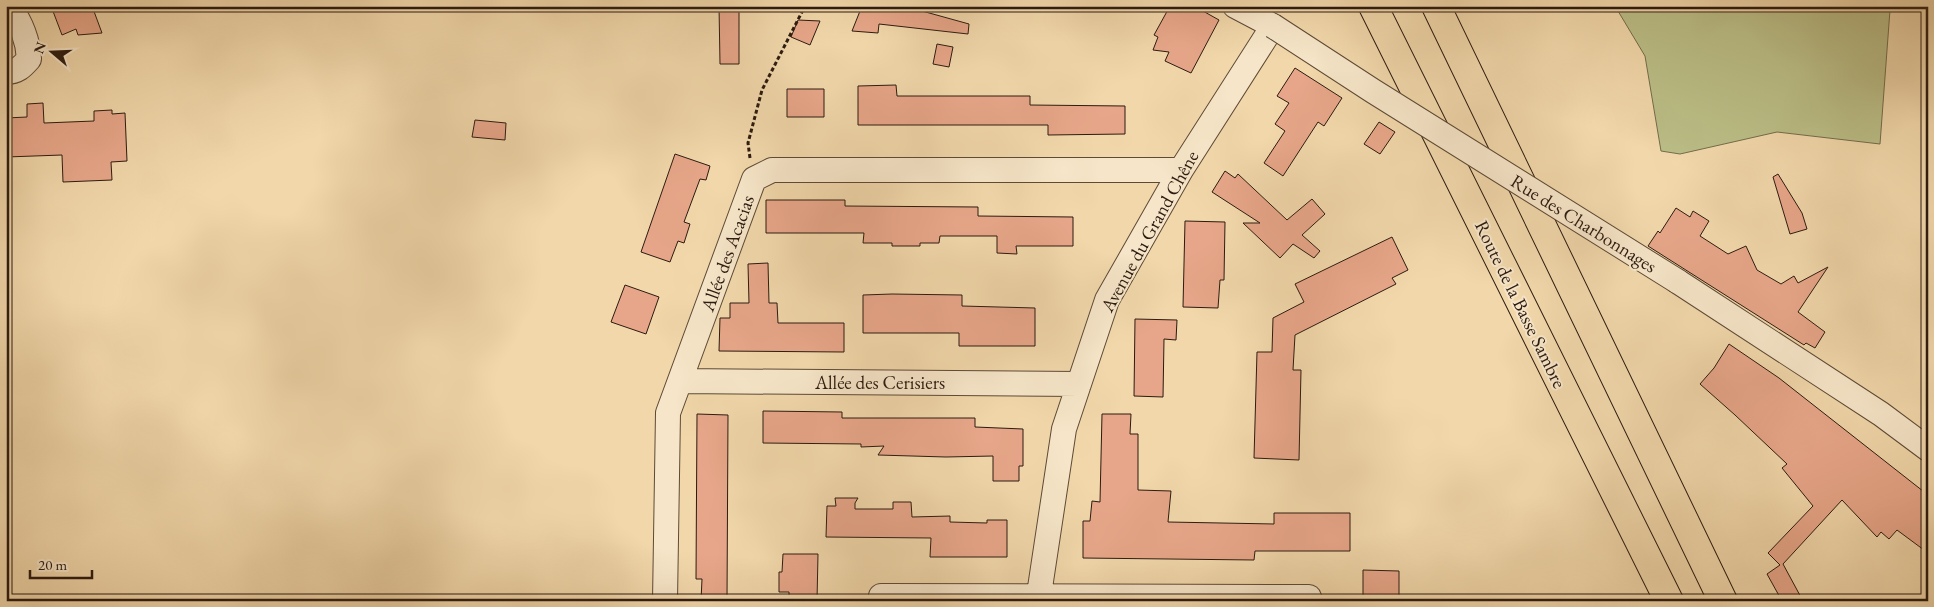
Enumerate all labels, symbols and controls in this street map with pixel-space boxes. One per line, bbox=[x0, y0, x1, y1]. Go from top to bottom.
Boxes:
north arrow bbox=[28, 28, 78, 78]
text: N bbox=[29, 39, 50, 56]
street label: Avenue du Grand Chêne bbox=[1094, 146, 1204, 317]
street label: Rue des Charbonnages bbox=[1506, 168, 1661, 278]
street label: Allée des Acacias bbox=[695, 192, 760, 316]
street label: Route de la Basse Sambre bbox=[1469, 216, 1572, 392]
street label: Allée des Cerisiers bbox=[814, 370, 945, 395]
scale bar bbox=[30, 547, 92, 579]
text: 20 m bbox=[38, 555, 67, 574]

